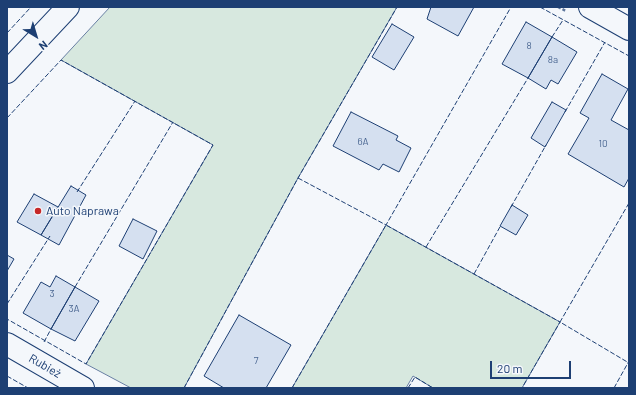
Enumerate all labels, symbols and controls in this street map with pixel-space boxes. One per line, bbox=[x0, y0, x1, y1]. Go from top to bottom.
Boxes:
north arrow bbox=[16, 16, 56, 56]
text: N bbox=[37, 38, 51, 53]
house number: 8 bbox=[526, 40, 532, 52]
house number: 8a bbox=[548, 54, 558, 66]
house number: 6A bbox=[357, 136, 369, 148]
house number: 10 bbox=[598, 138, 608, 150]
place label: Auto Naprawa bbox=[46, 204, 119, 218]
marker: Auto Naprawa bbox=[33, 206, 43, 216]
house number: 3 bbox=[49, 288, 55, 300]
house number: 3A bbox=[68, 303, 80, 315]
street label: Rubież bbox=[26, 351, 64, 381]
scale bar bbox=[492, 353, 573, 379]
house number: 7 bbox=[254, 355, 258, 367]
text: 20 m bbox=[497, 361, 523, 375]

